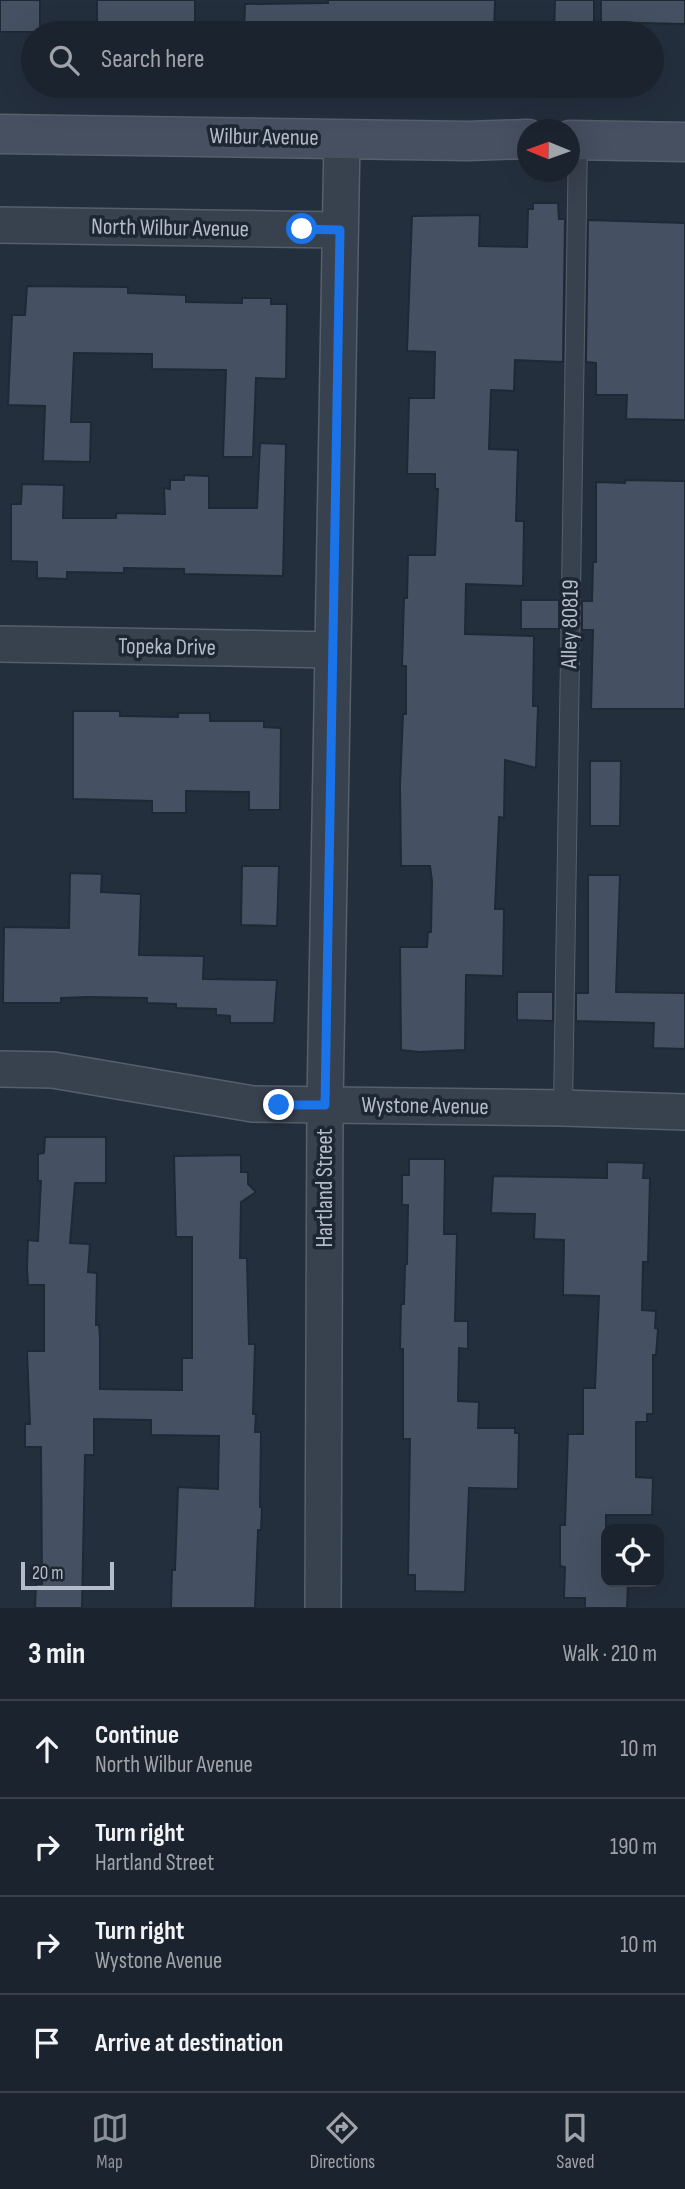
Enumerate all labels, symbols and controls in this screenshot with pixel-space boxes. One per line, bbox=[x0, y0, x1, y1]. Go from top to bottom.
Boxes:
search box bbox=[21, 21, 664, 98]
icon: search bbox=[45, 41, 83, 79]
text: Search here bbox=[101, 44, 204, 75]
north arrow bbox=[517, 119, 580, 182]
street label: Wilbur Avenue bbox=[209, 122, 319, 152]
street label: North Wilbur Avenue bbox=[91, 213, 249, 243]
route start bbox=[286, 213, 317, 244]
street label: Alley 80819 bbox=[555, 579, 585, 670]
street label: Topeka Drive bbox=[118, 632, 216, 662]
route end bbox=[263, 1089, 294, 1120]
street label: Wystone Avenue bbox=[361, 1091, 489, 1121]
street label: Hartland Street bbox=[311, 1128, 339, 1248]
map controls bbox=[601, 1524, 664, 1587]
button: locate bbox=[601, 1524, 664, 1587]
scale bar bbox=[21, 1559, 114, 1591]
text: 20 m bbox=[32, 1562, 64, 1585]
text: 3 min bbox=[28, 1636, 85, 1672]
text: Walk · 210 m bbox=[563, 1640, 657, 1668]
text: Continue bbox=[95, 1720, 179, 1751]
icon: ahead bbox=[28, 1730, 66, 1768]
text: 10 m bbox=[620, 1735, 657, 1763]
text: North Wilbur Avenue bbox=[95, 1751, 253, 1779]
text: Turn right bbox=[95, 1818, 184, 1849]
icon: right bbox=[28, 1828, 66, 1866]
text: 190 m bbox=[610, 1833, 657, 1861]
text: Hartland Street bbox=[95, 1849, 214, 1877]
text: Turn right bbox=[95, 1916, 184, 1947]
icon: right bbox=[28, 1926, 66, 1964]
text: 10 m bbox=[620, 1931, 657, 1959]
text: Wystone Avenue bbox=[95, 1947, 222, 1975]
icon: arrive bbox=[28, 2024, 66, 2062]
text: Arrive at destination bbox=[95, 2028, 283, 2059]
tab: Map bbox=[91, 2109, 129, 2174]
tab: Directions bbox=[310, 2109, 375, 2174]
tab: Saved bbox=[556, 2109, 594, 2174]

